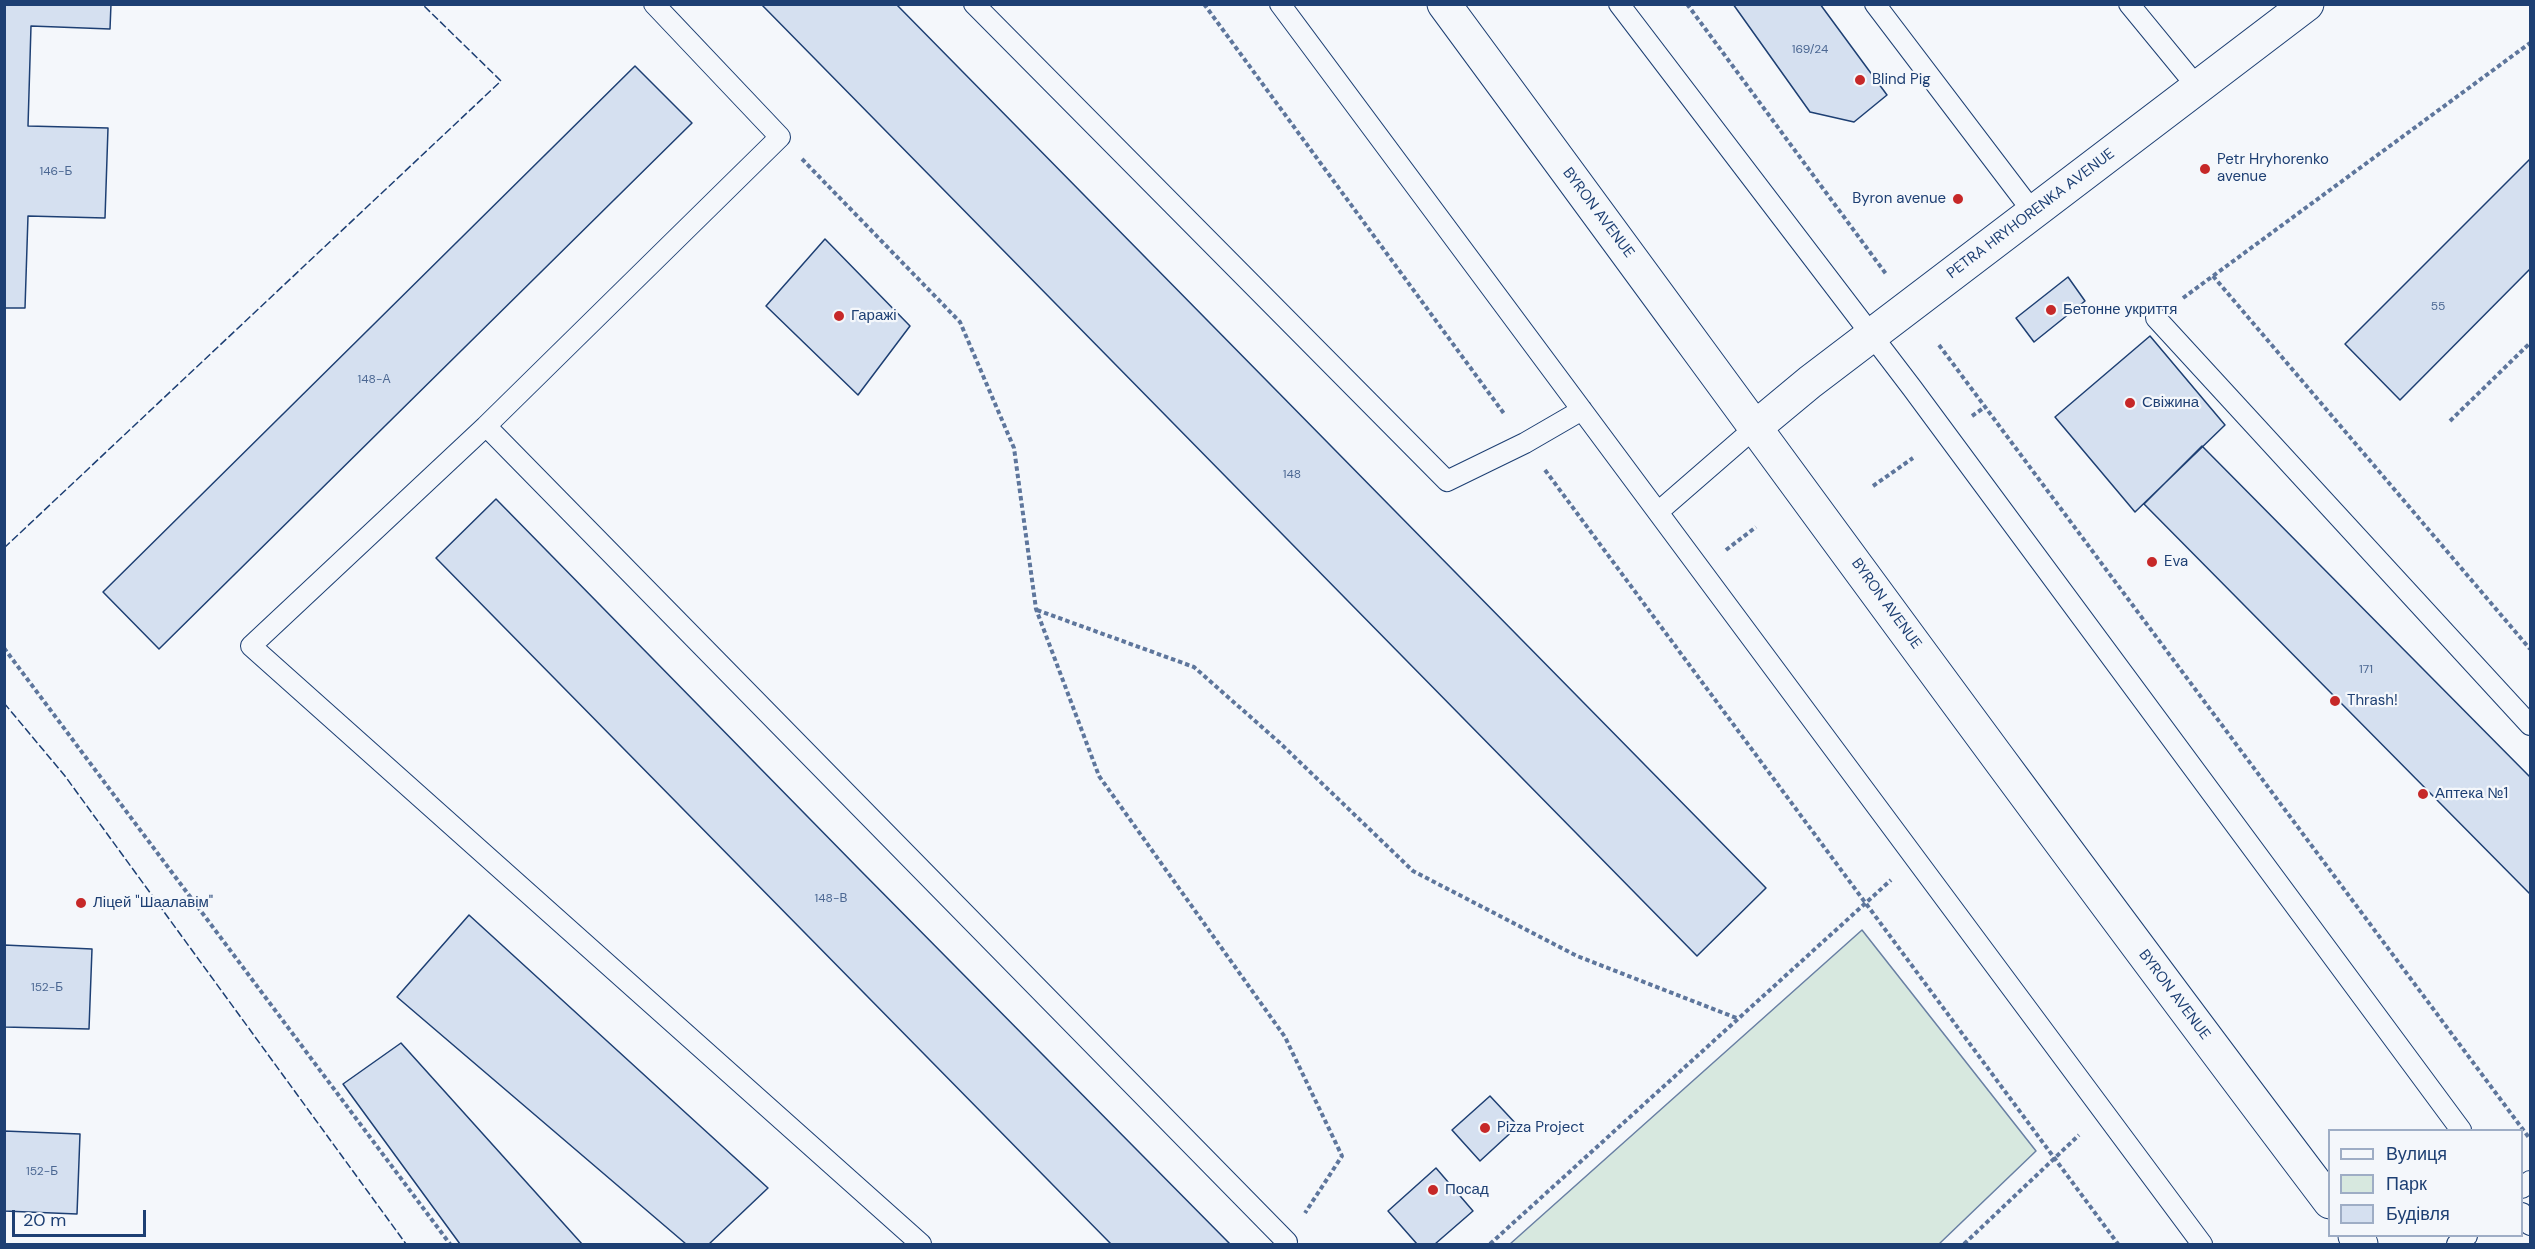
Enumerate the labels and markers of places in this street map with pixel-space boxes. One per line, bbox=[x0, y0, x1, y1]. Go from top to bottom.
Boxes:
place label: Blind Pig bbox=[1872, 71, 1931, 89]
marker: Blind Pig bbox=[1853, 73, 1867, 87]
place label: Petr Hryhorenko avenue bbox=[2217, 151, 2329, 186]
marker: Petr Hryhorenko avenue bbox=[2198, 162, 2212, 176]
place label: Byron avenue bbox=[1852, 190, 1946, 208]
marker: Byron avenue bbox=[1951, 192, 1965, 206]
place label: Бетонне укриття bbox=[2063, 301, 2177, 319]
marker: Бетонне укриття bbox=[2044, 303, 2058, 317]
place label: Гаражі bbox=[851, 307, 897, 325]
marker: Гаражі bbox=[832, 309, 846, 323]
place label: Свіжина bbox=[2142, 394, 2199, 412]
marker: Свіжина bbox=[2123, 396, 2137, 410]
place label: Eva bbox=[2164, 553, 2188, 571]
marker: Eva bbox=[2145, 555, 2159, 569]
place label: Thrash! bbox=[2347, 692, 2398, 710]
marker: Thrash! bbox=[2328, 694, 2342, 708]
place label: Аптека №1 bbox=[2435, 785, 2508, 803]
marker: Аптека №1 bbox=[2416, 787, 2430, 801]
place label: Ліцей "Шаалавім" bbox=[93, 894, 213, 912]
marker: Ліцей "Шаалавім" bbox=[74, 896, 88, 910]
place label: Pizza Project bbox=[1497, 1119, 1584, 1137]
marker: Pizza Project bbox=[1478, 1121, 1492, 1135]
place label: Посад bbox=[1445, 1181, 1489, 1199]
marker: Посад bbox=[1426, 1183, 1440, 1197]

